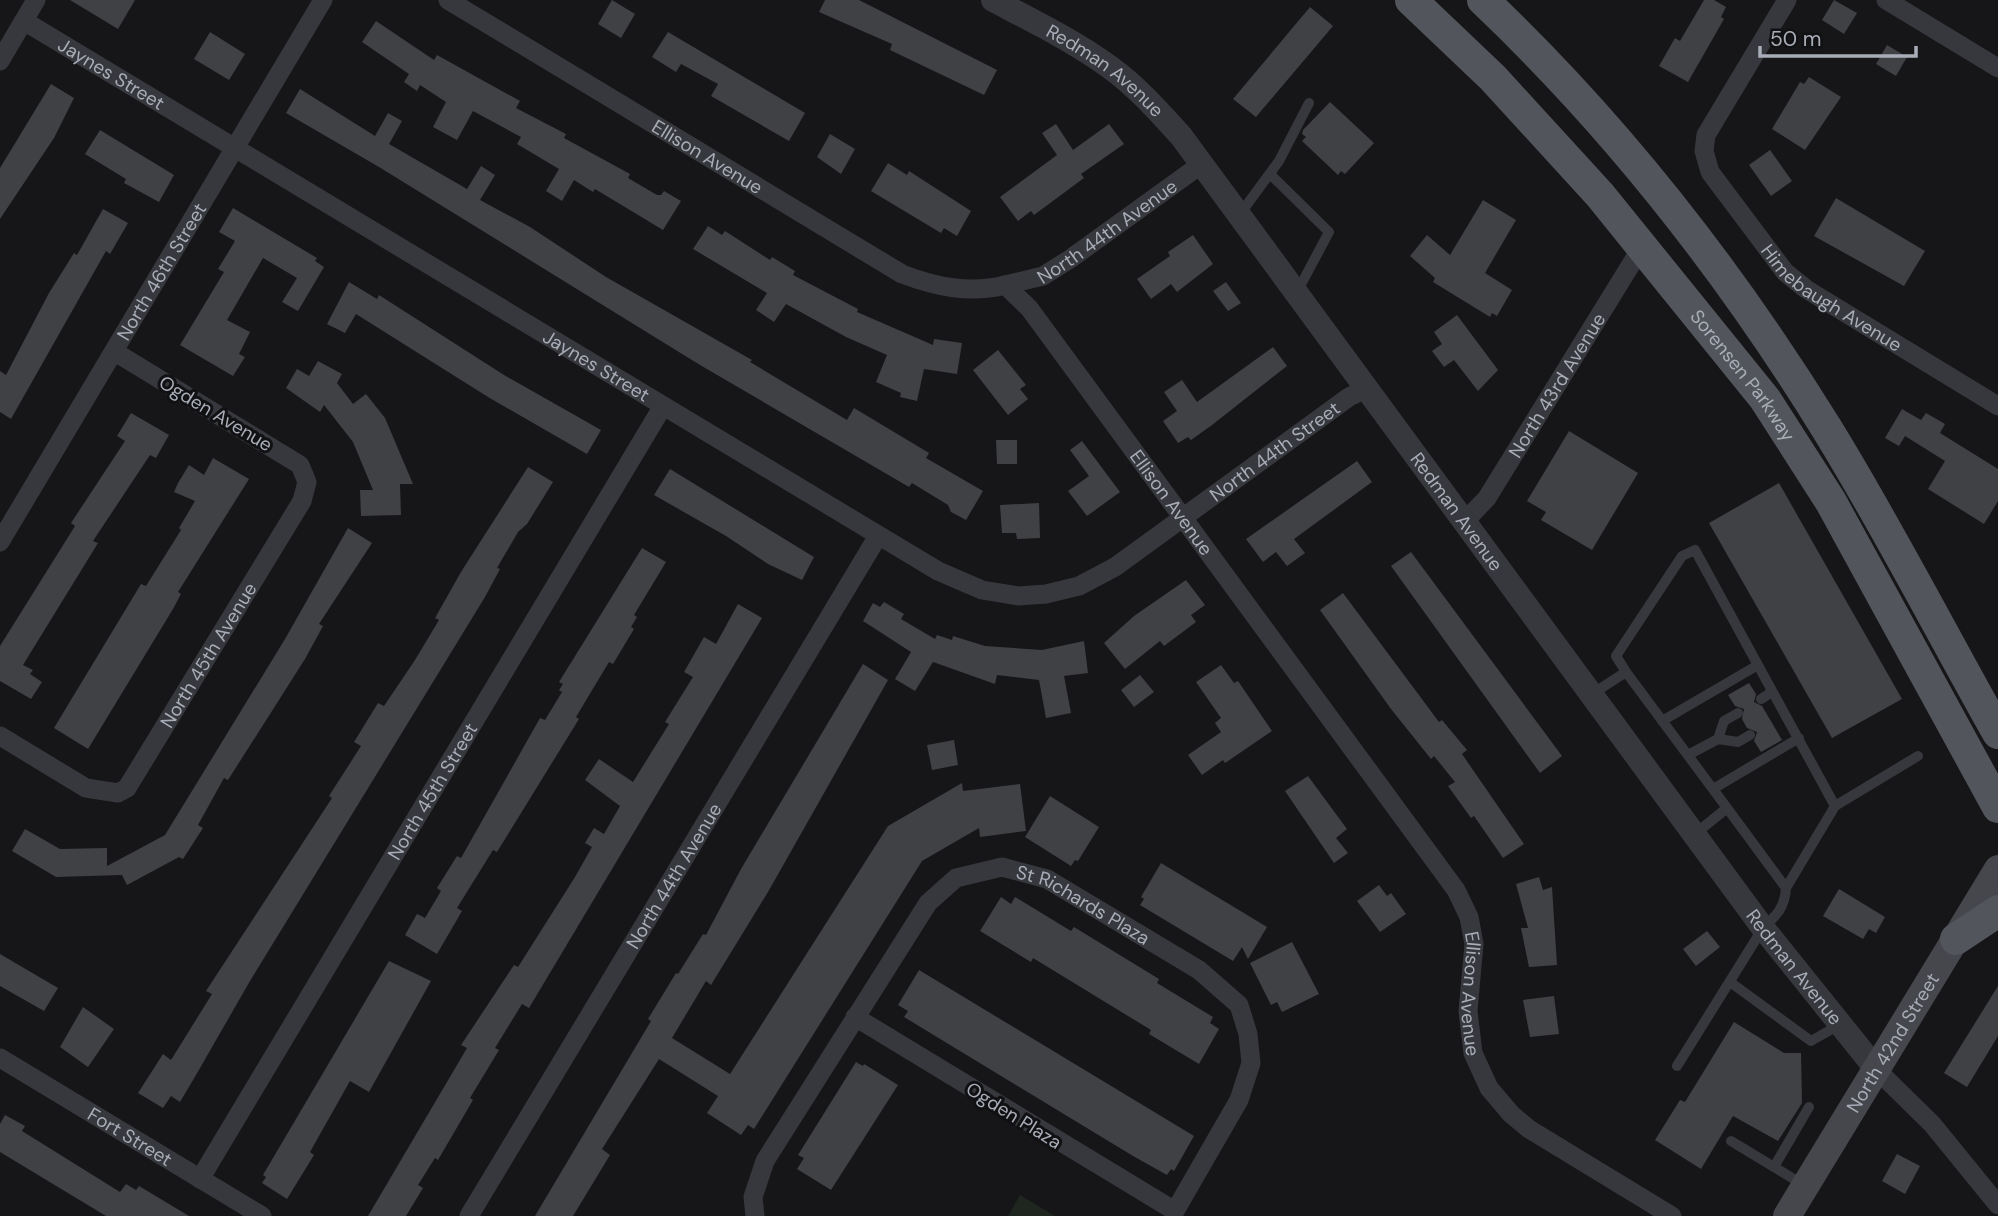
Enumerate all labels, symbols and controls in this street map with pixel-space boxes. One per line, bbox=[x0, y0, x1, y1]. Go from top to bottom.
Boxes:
scale bar bbox=[1760, 14, 1916, 58]
street label: Redman Avenue bbox=[1042, 19, 1169, 123]
text: 50 m bbox=[1770, 25, 1821, 53]
street label: Jaynes Street bbox=[53, 32, 169, 116]
street label: Ellison Avenue bbox=[647, 114, 767, 200]
street label: North 44th Avenue bbox=[1032, 174, 1182, 290]
street label: North 46th Street bbox=[111, 198, 212, 345]
street label: Himebaugh Avenue bbox=[1755, 239, 1907, 358]
street label: Sorensen Parkway bbox=[1685, 305, 1801, 446]
street label: North 43rd Avenue bbox=[1503, 308, 1611, 463]
street label: Jaynes Street bbox=[538, 324, 654, 408]
street label: Ogden Avenue bbox=[154, 370, 277, 457]
street label: North 44th Street bbox=[1205, 396, 1345, 507]
street label: Ellison Avenue bbox=[1124, 445, 1218, 561]
street label: Redman Avenue bbox=[1405, 447, 1508, 576]
street label: North 45th Avenue bbox=[155, 578, 262, 733]
street label: North 45th Street bbox=[382, 718, 483, 865]
street label: North 44th Avenue bbox=[621, 798, 728, 954]
street label: St Richards Plaza bbox=[1013, 859, 1154, 951]
street label: Redman Avenue bbox=[1740, 904, 1848, 1030]
street label: Ellison Avenue bbox=[1455, 929, 1486, 1057]
street label: North 42nd Street bbox=[1841, 968, 1945, 1117]
street label: Ogden Plaza bbox=[961, 1076, 1066, 1155]
street label: Fort Street bbox=[83, 1102, 177, 1172]

